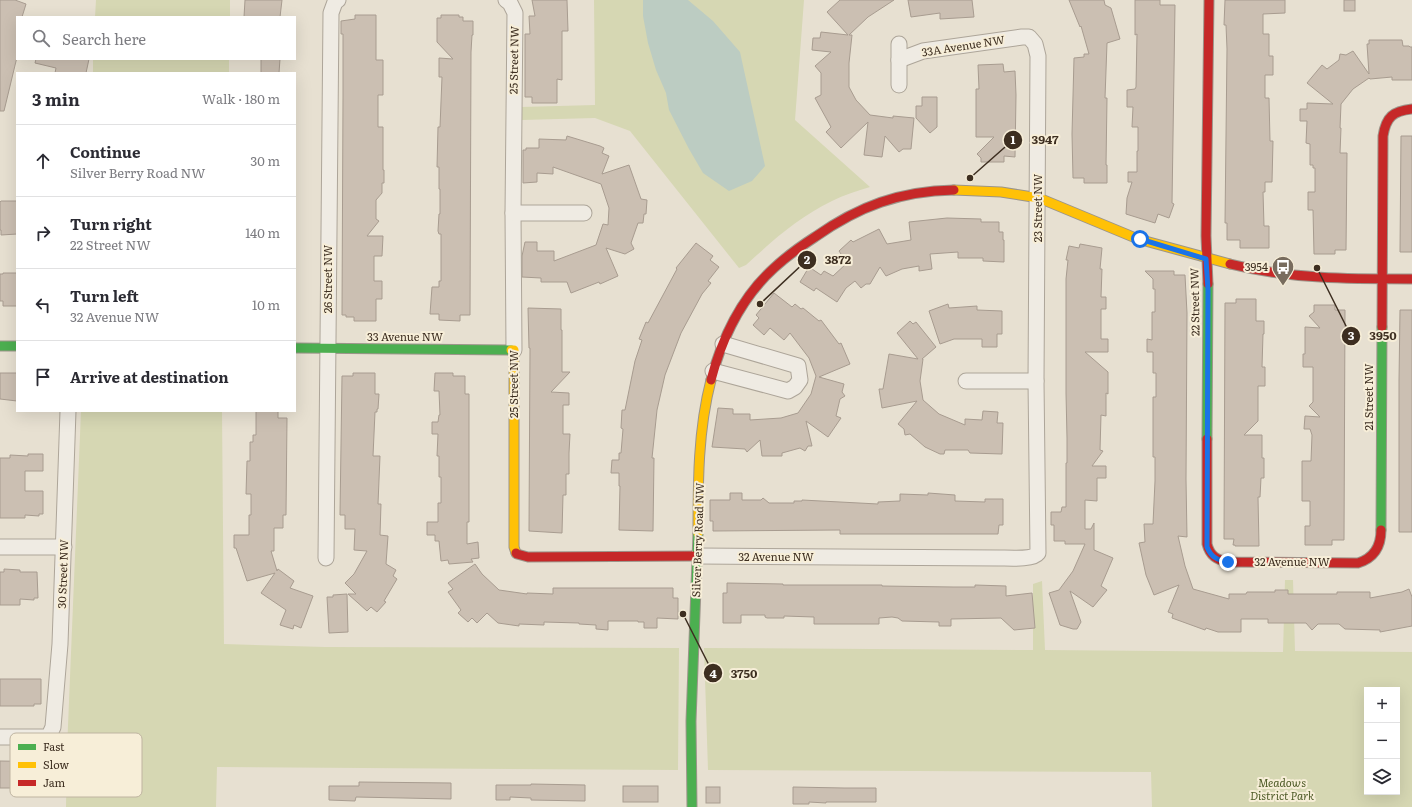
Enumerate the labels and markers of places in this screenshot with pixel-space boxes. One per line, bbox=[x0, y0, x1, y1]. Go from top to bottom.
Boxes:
callout: 3947 bbox=[1003, 128, 1066, 152]
callout: 3872 bbox=[797, 248, 859, 272]
bus stop icon: 3954 bbox=[1270, 254, 1296, 287]
place label: 3954 bbox=[1245, 258, 1268, 274]
callout: 3950 bbox=[1341, 324, 1404, 348]
callout: 3750 bbox=[703, 661, 765, 685]

